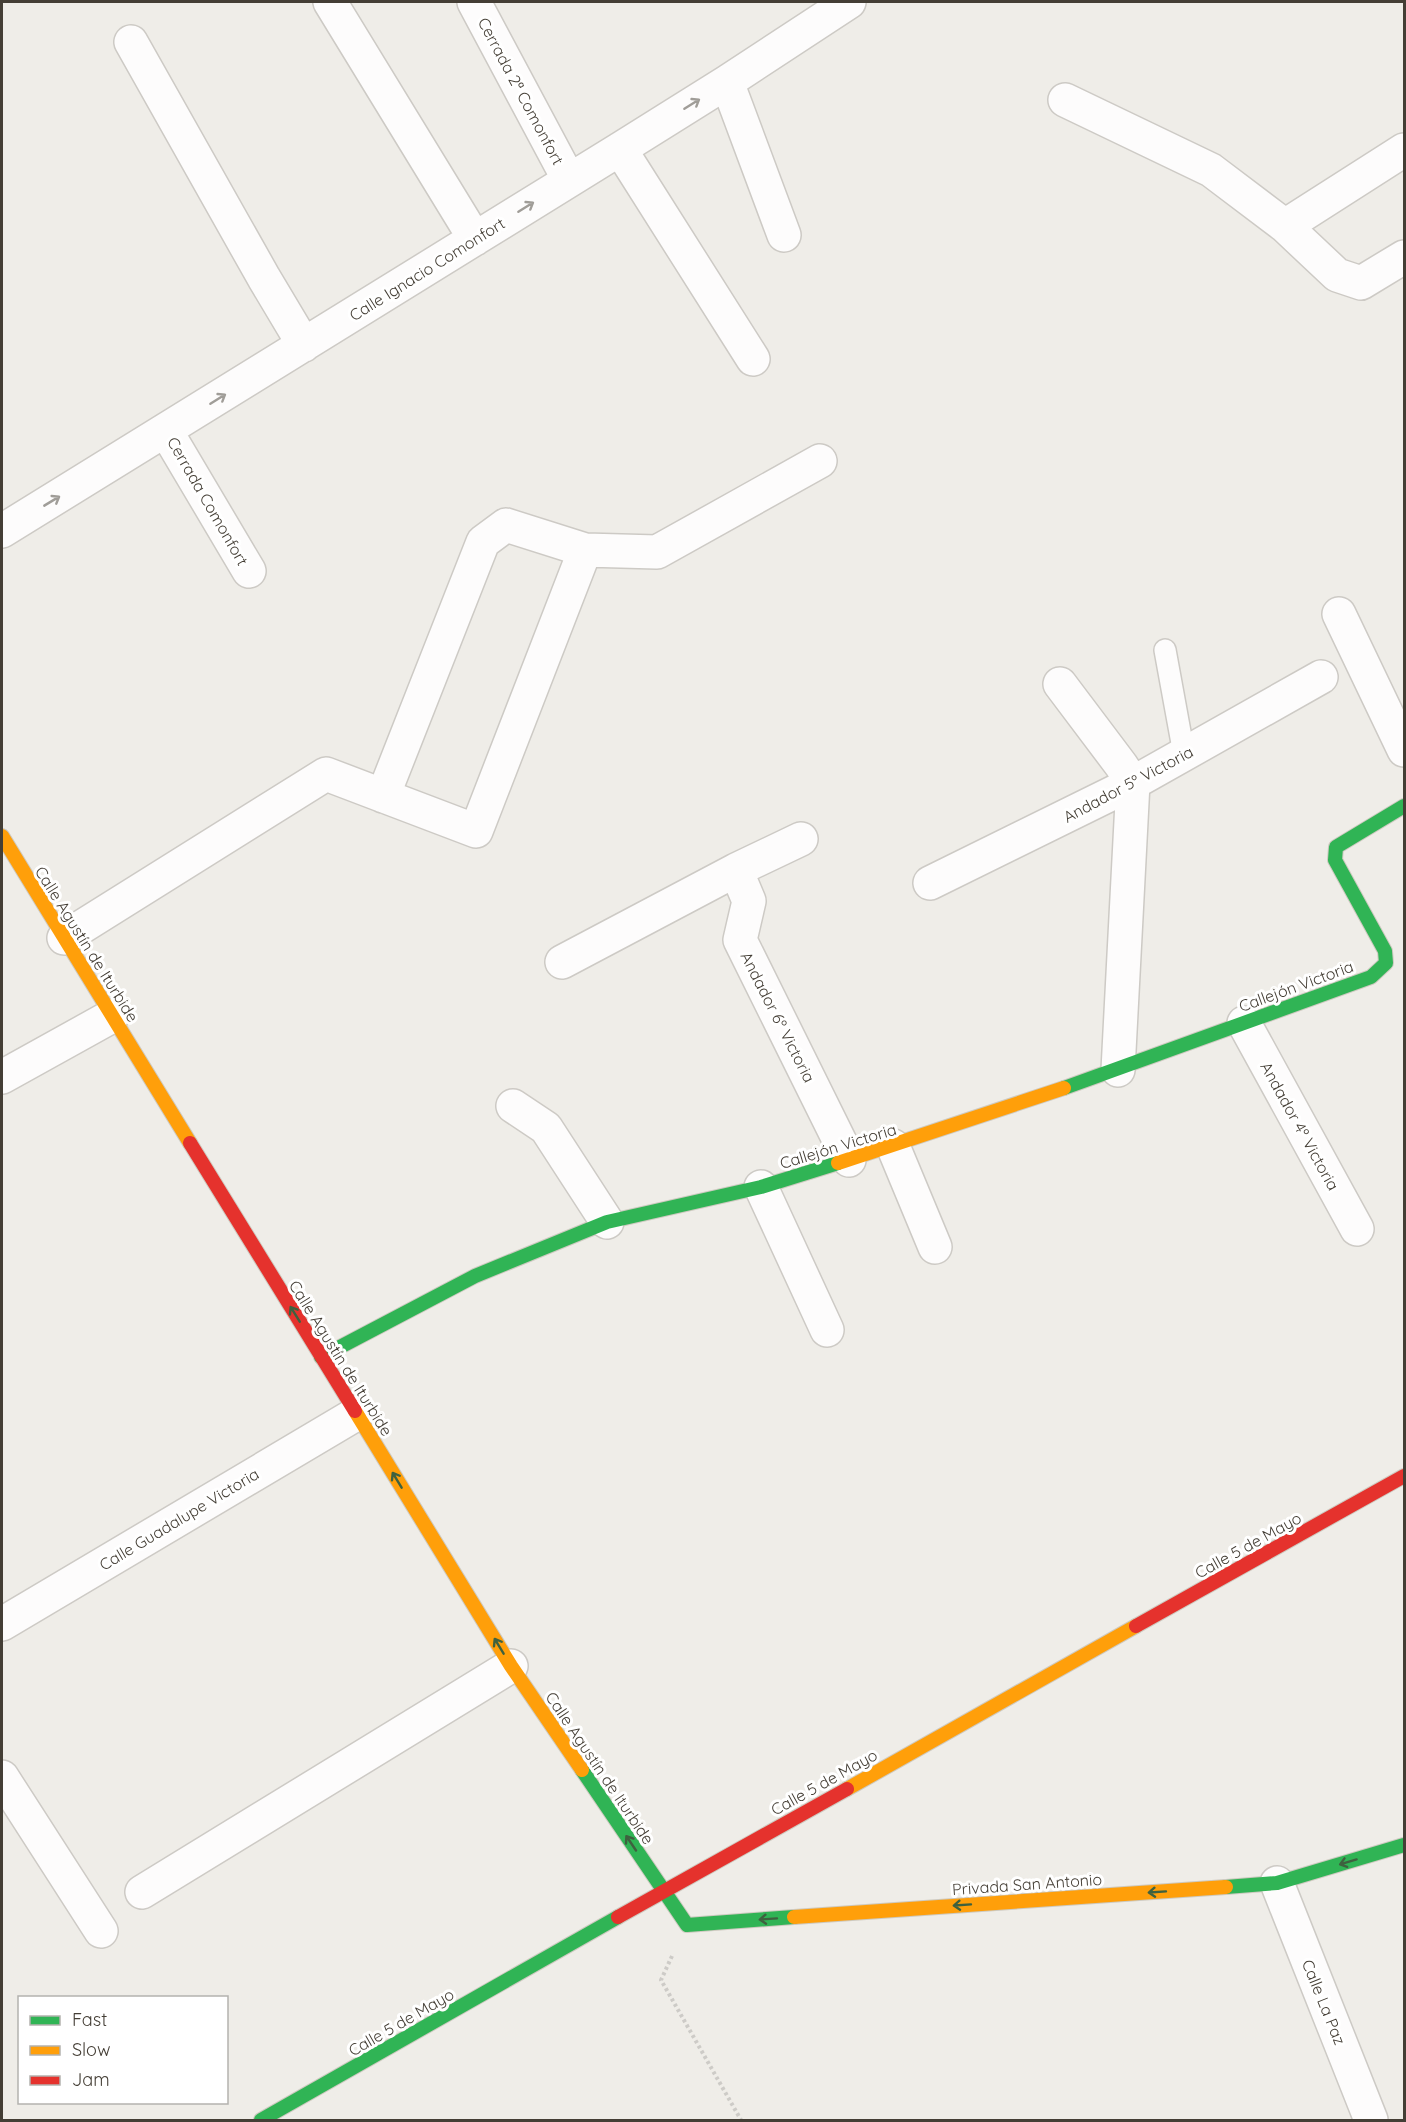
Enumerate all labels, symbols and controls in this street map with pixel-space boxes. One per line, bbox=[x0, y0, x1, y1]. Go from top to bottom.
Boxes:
street label: Cerrada 2ª Comonfort bbox=[474, 14, 568, 168]
one-way arrow bbox=[683, 98, 700, 110]
one-way arrow bbox=[517, 201, 534, 213]
street label: Calle Ignacio Comonfort bbox=[346, 213, 508, 325]
one-way arrow bbox=[209, 392, 226, 404]
street label: Cerrada Comonfort bbox=[163, 433, 253, 569]
one-way arrow bbox=[43, 494, 60, 507]
street label: Andador 5º Victoria bbox=[1060, 741, 1196, 827]
street label: Calle Agustín de Iturbide bbox=[31, 863, 143, 1025]
street label: Andador 6º Victoria bbox=[736, 948, 820, 1086]
street label: Callejón Victoria bbox=[1236, 956, 1356, 1016]
street label: Andador 4º Victoria bbox=[1256, 1058, 1344, 1194]
street label: Callejón Victoria bbox=[777, 1119, 899, 1173]
street label: Calle Agustín de Iturbide bbox=[285, 1277, 397, 1439]
one-way arrow bbox=[288, 1306, 300, 1323]
street label: Calle Guadalupe Victoria bbox=[96, 1463, 262, 1575]
one-way arrow bbox=[390, 1472, 402, 1489]
street label: Calle 5 de Mayo bbox=[1191, 1508, 1305, 1582]
one-way arrow bbox=[492, 1638, 504, 1655]
street label: Calle Agustín de Iturbide bbox=[541, 1688, 659, 1848]
street label: Calle 5 de Mayo bbox=[767, 1745, 881, 1819]
one-way arrow bbox=[625, 1835, 637, 1851]
one-way arrow bbox=[1339, 1857, 1358, 1868]
street label: Privada San Antonio bbox=[951, 1869, 1103, 1899]
one-way arrow bbox=[1147, 1886, 1167, 1897]
one-way arrow bbox=[953, 1900, 973, 1911]
one-way arrow bbox=[758, 1914, 778, 1925]
street label: Calle La Paz bbox=[1298, 1956, 1350, 2048]
street label: Calle 5 de Mayo bbox=[345, 1984, 457, 2060]
legend bbox=[18, 1996, 228, 2104]
text: Fast bbox=[72, 2008, 107, 2031]
text: Slow bbox=[72, 2038, 110, 2061]
text: Jam bbox=[72, 2068, 110, 2091]

